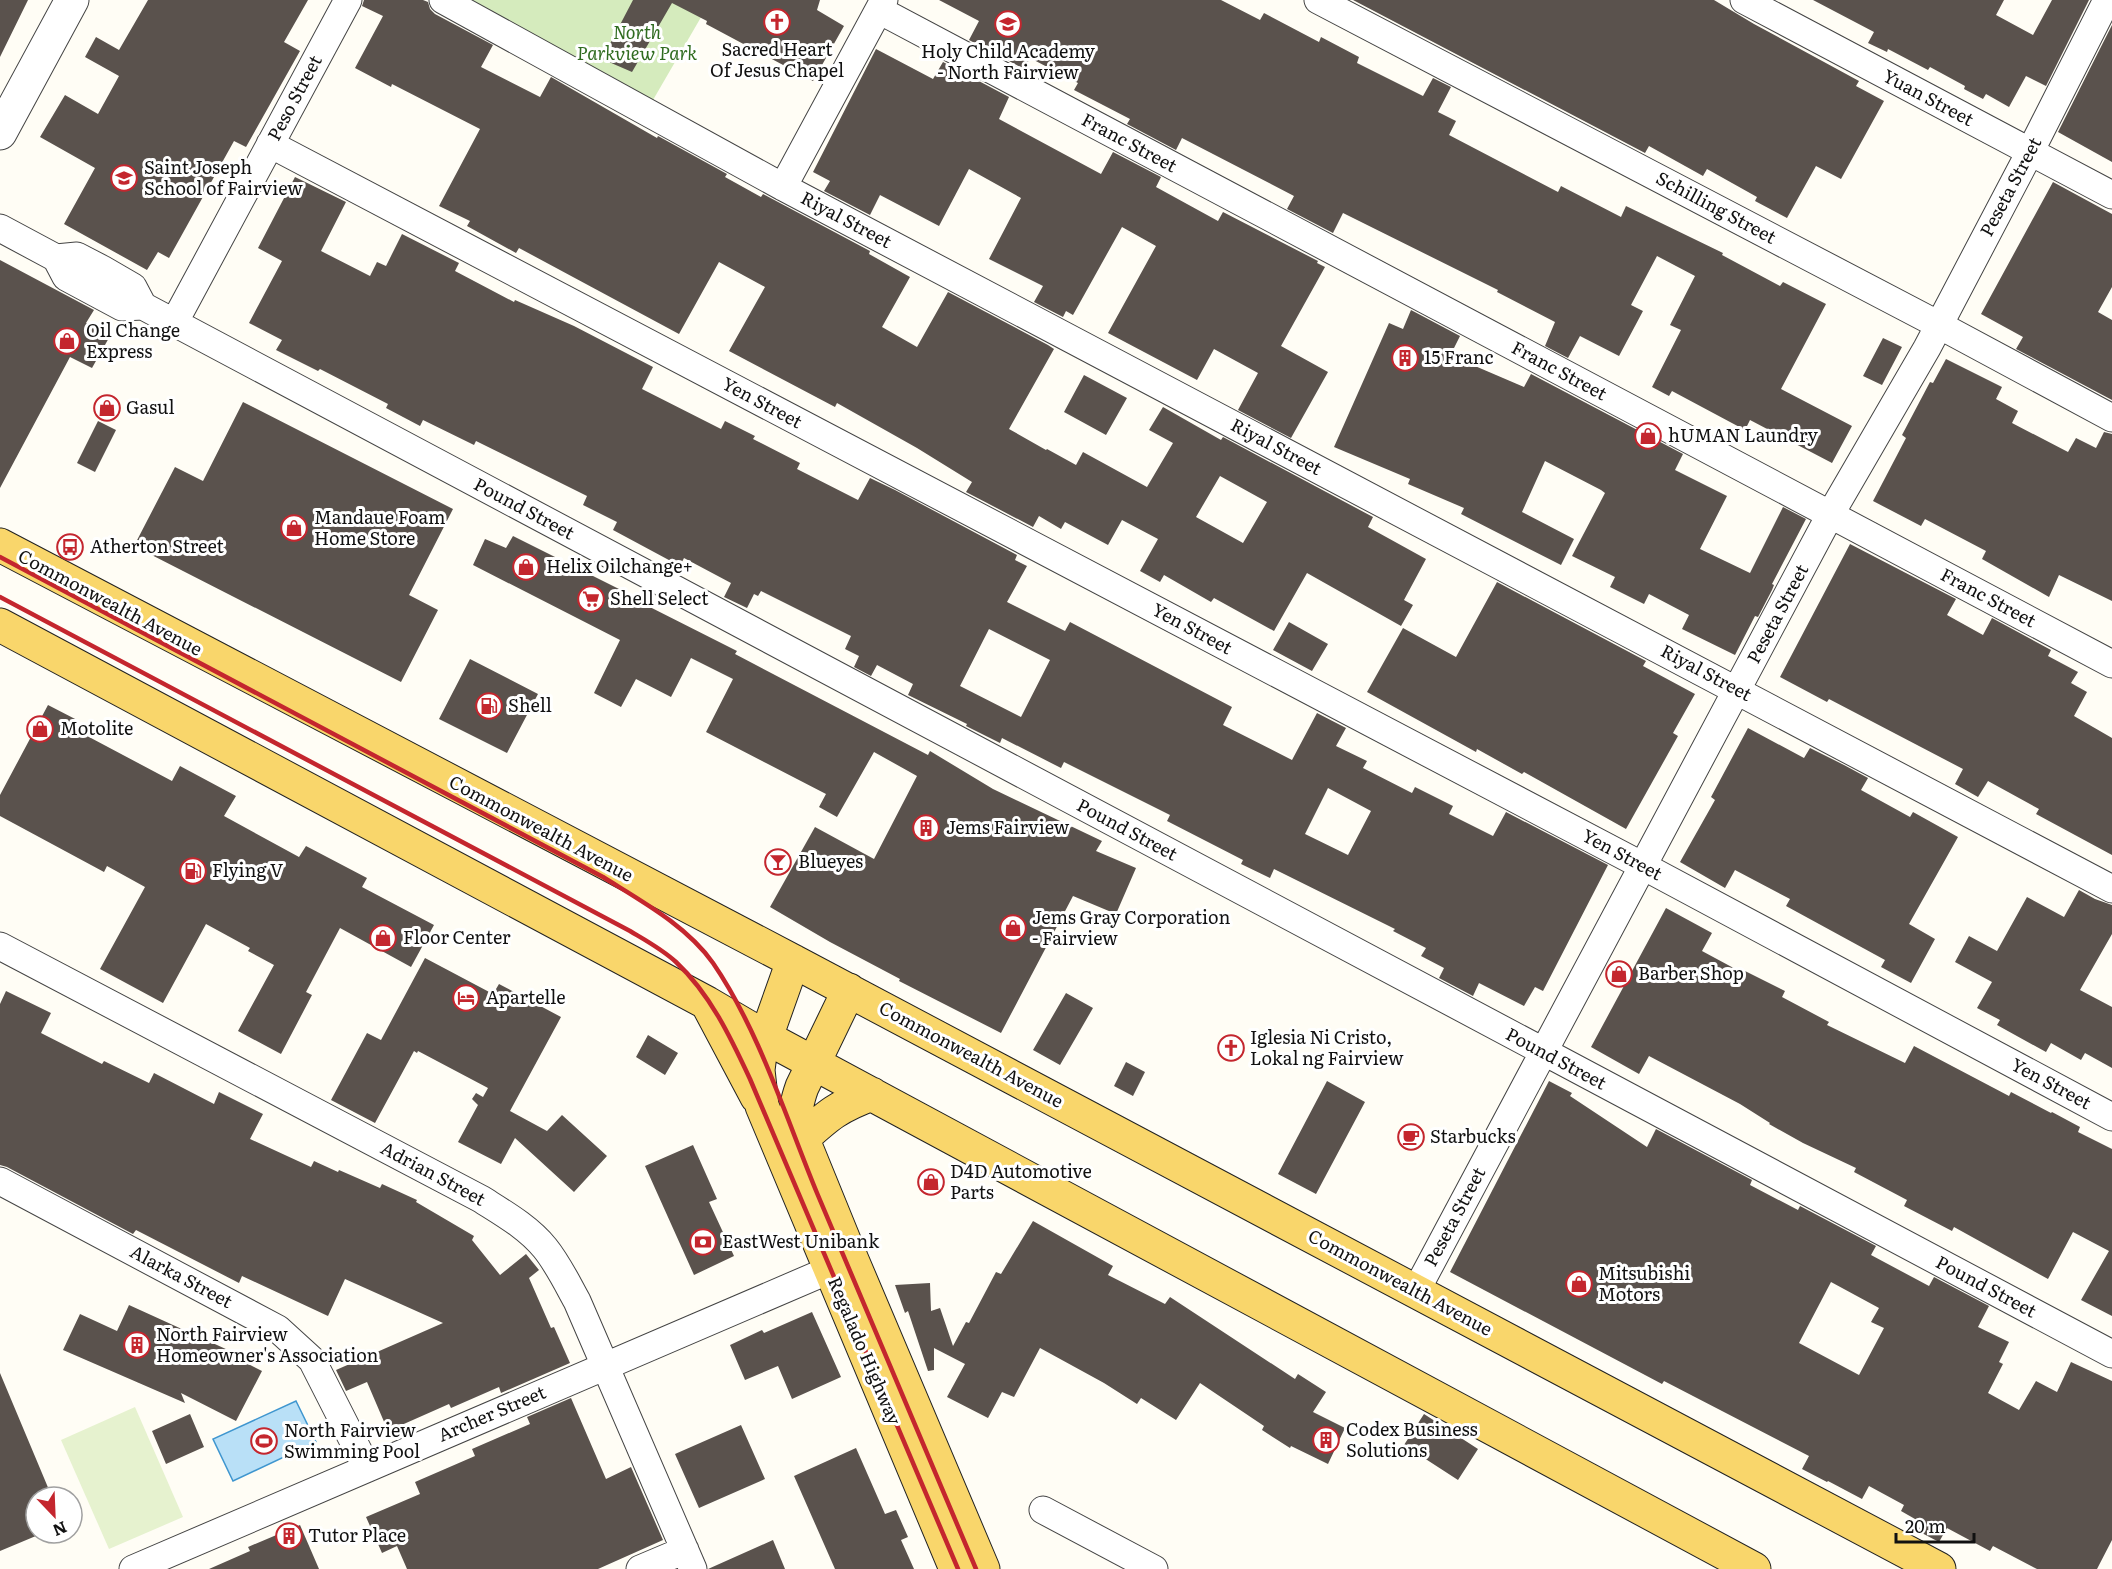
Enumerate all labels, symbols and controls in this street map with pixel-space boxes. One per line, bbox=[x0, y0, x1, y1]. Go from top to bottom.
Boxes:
church icon: Sacred Heart Of Jesus Chapel bbox=[762, 7, 792, 37]
school or university icon: Holy Child Academy - North Fairview bbox=[993, 9, 1023, 39]
park label: North Parkview Park bbox=[577, 18, 697, 66]
place label: Sacred Heart Of Jesus Chapel bbox=[710, 35, 844, 83]
place label: Holy Child Academy - North Fairview bbox=[921, 37, 1096, 85]
street label: Peso Street bbox=[260, 49, 328, 145]
street label: Yuan Street bbox=[1878, 61, 1980, 132]
street label: Franc Street bbox=[1077, 105, 1183, 178]
street label: Peseta Street bbox=[1972, 131, 2048, 241]
place label: Saint Joseph School of Fairview bbox=[144, 153, 303, 201]
school or university icon: Saint Joseph School of Fairview bbox=[109, 163, 139, 193]
street label: Schilling Street bbox=[1652, 164, 1782, 250]
street label: Riyal Street bbox=[796, 183, 898, 254]
place label: Oil Change Express bbox=[86, 316, 180, 364]
shop icon: Oil Change Express bbox=[52, 326, 82, 356]
street label: Franc Street bbox=[1507, 333, 1613, 406]
building icon: 15 Franc bbox=[1390, 343, 1420, 373]
place label: 15 Franc bbox=[1424, 343, 1494, 370]
street label: Yen Street bbox=[718, 369, 808, 434]
shop icon: Gasul bbox=[92, 393, 122, 423]
place label: Gasul bbox=[126, 393, 175, 420]
street label: Riyal Street bbox=[1226, 410, 1328, 481]
shop icon: hUMAN Laundry bbox=[1633, 421, 1663, 451]
place label: hUMAN Laundry bbox=[1668, 421, 1819, 448]
street label: Pound Street bbox=[470, 470, 581, 546]
place label: Mandaue Foam Home Store bbox=[314, 503, 446, 551]
shop icon: Mandaue Foam Home Store bbox=[279, 513, 309, 543]
bus stop icon: Atherton Street bbox=[55, 532, 85, 562]
place label: Atherton Street bbox=[90, 532, 224, 559]
street label: Commonwealth Avenue bbox=[14, 542, 208, 662]
shop icon: Helix Oilchange+ bbox=[511, 552, 541, 582]
place label: Helix Oilchange+ bbox=[546, 552, 693, 579]
street label: Peseta Street bbox=[1739, 558, 1815, 668]
street label: Franc Street bbox=[1936, 560, 2042, 633]
supermarket icon: Shell Select bbox=[576, 584, 606, 614]
place label: Shell Select bbox=[610, 584, 709, 611]
street label: Yen Street bbox=[1148, 595, 1238, 660]
street label: Riyal Street bbox=[1656, 636, 1758, 707]
fuel station icon: Shell bbox=[474, 691, 504, 721]
place label: Shell bbox=[508, 691, 552, 718]
shop icon: Motolite bbox=[25, 714, 55, 744]
place label: Motolite bbox=[60, 714, 133, 741]
street label: Commonwealth Avenue bbox=[445, 768, 639, 888]
street label: Pound Street bbox=[1073, 791, 1184, 867]
building icon: Jems Fairview bbox=[911, 813, 941, 843]
place label: Jems Fairview bbox=[946, 813, 1070, 840]
street label: Yen Street bbox=[1578, 821, 1668, 886]
bar icon: Blueyes bbox=[763, 847, 793, 877]
place label: Blueyes bbox=[798, 847, 863, 874]
fuel station icon: Flying V bbox=[178, 856, 208, 886]
place label: Flying V bbox=[212, 856, 283, 883]
place label: Jems Gray Corporation - Fairview bbox=[1032, 903, 1230, 951]
shop icon: Jems Gray Corporation - Fairview bbox=[998, 913, 1028, 943]
shop icon: Floor Center bbox=[368, 923, 398, 953]
place label: Floor Center bbox=[403, 923, 511, 950]
shop icon: Barber Shop bbox=[1604, 959, 1634, 989]
place label: Barber Shop bbox=[1638, 959, 1744, 986]
hotel icon: Apartelle bbox=[451, 983, 481, 1013]
place label: Apartelle bbox=[486, 983, 566, 1010]
street label: Commonwealth Avenue bbox=[875, 994, 1069, 1114]
street label: Pound Street bbox=[1502, 1020, 1613, 1096]
place label: Iglesia Ni Cristo, Lokal ng Fairview bbox=[1250, 1023, 1404, 1071]
church icon: Iglesia Ni Cristo, Lokal ng Fairview bbox=[1216, 1033, 1246, 1063]
street label: Yen Street bbox=[2007, 1050, 2097, 1115]
cafe icon: Starbucks bbox=[1396, 1122, 1426, 1152]
place label: Starbucks bbox=[1430, 1122, 1516, 1149]
street label: Adrian Street bbox=[377, 1134, 492, 1212]
place label: D4D Automotive Parts bbox=[950, 1157, 1092, 1205]
street label: Peseta Street bbox=[1416, 1161, 1492, 1271]
shop icon: D4D Automotive Parts bbox=[916, 1167, 946, 1197]
street label: Commonwealth Avenue bbox=[1304, 1222, 1498, 1342]
bank icon: EastWest Unibank bbox=[688, 1227, 718, 1257]
place label: EastWest Unibank bbox=[722, 1227, 880, 1254]
street label: Alarka Street bbox=[126, 1237, 238, 1314]
street label: Pound Street bbox=[1932, 1248, 2043, 1324]
place label: Mitsubishi Motors bbox=[1598, 1259, 1690, 1307]
shop icon: Mitsubishi Motors bbox=[1564, 1269, 1594, 1299]
street label: Regalado Highway bbox=[822, 1272, 909, 1429]
place label: North Fairview Homeowner's Association bbox=[156, 1320, 379, 1368]
building icon: North Fairview Homeowner's Association bbox=[122, 1330, 152, 1360]
street label: Archer Street bbox=[433, 1378, 550, 1447]
place label: Codex Business Solutions bbox=[1346, 1415, 1478, 1463]
place label: North Fairview Swimming Pool bbox=[284, 1416, 420, 1464]
building icon: Codex Business Solutions bbox=[1311, 1425, 1341, 1455]
sports icon: North Fairview Swimming Pool bbox=[249, 1426, 279, 1456]
north arrow bbox=[24, 1485, 84, 1545]
scale bar bbox=[1896, 1506, 1974, 1544]
text: 20 m bbox=[1905, 1512, 1946, 1539]
text: N bbox=[49, 1516, 71, 1543]
building icon: Tutor Place bbox=[274, 1521, 304, 1551]
place label: Tutor Place bbox=[308, 1521, 406, 1548]

